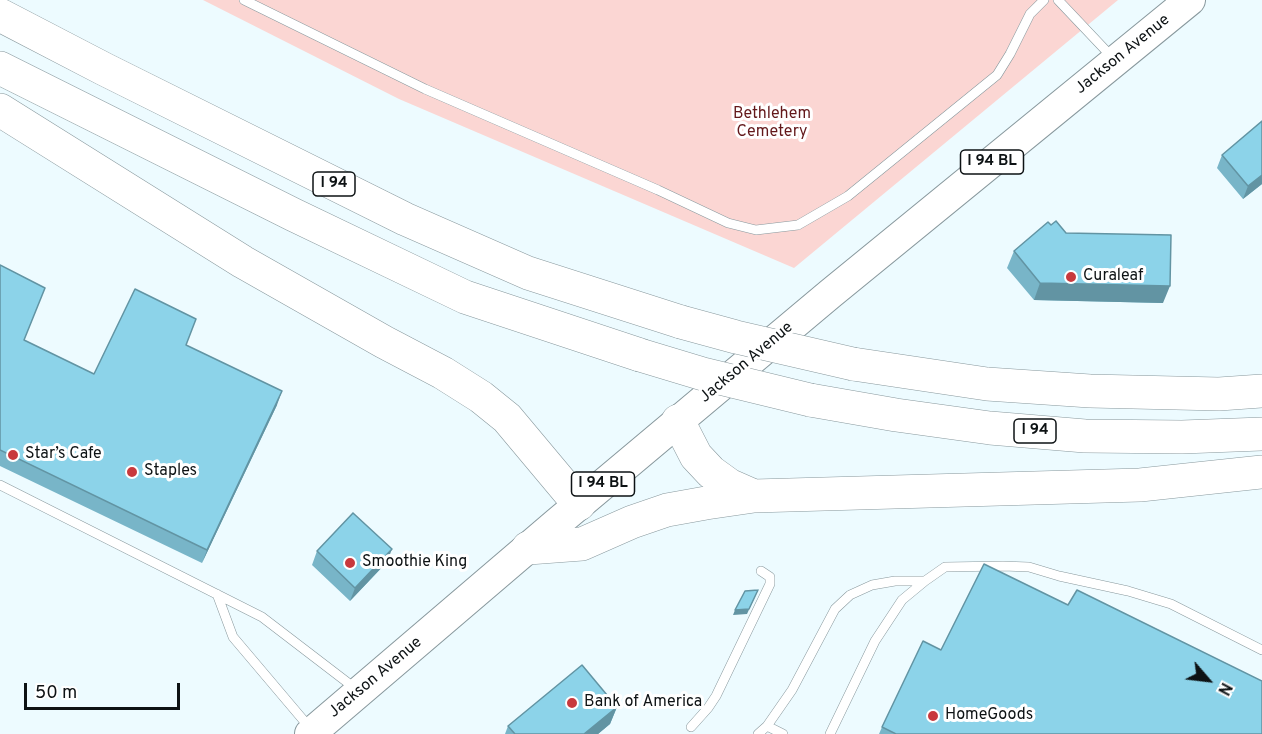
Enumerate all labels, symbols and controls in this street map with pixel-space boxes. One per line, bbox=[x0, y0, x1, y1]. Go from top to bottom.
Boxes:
street label: Jackson Avenue bbox=[1072, 11, 1174, 99]
park label: Bethlehem Cemetery bbox=[733, 105, 811, 143]
road number: I 94 BL bbox=[960, 150, 1024, 174]
road number: I 94 bbox=[313, 172, 355, 196]
place label: Curaleaf bbox=[1083, 267, 1143, 287]
marker: Curaleaf bbox=[1064, 270, 1078, 284]
street label: Jackson Avenue bbox=[696, 318, 798, 408]
road number: I 94 bbox=[1014, 419, 1056, 443]
place label: Star’s Cafe bbox=[25, 445, 102, 465]
marker: Star’s Cafe bbox=[6, 448, 20, 462]
place label: Staples bbox=[144, 462, 197, 482]
marker: Staples bbox=[125, 465, 139, 479]
road number: I 94 BL bbox=[572, 472, 634, 496]
place label: Smoothie King bbox=[362, 553, 467, 573]
marker: Smoothie King bbox=[343, 556, 357, 570]
street label: Jackson Avenue bbox=[325, 633, 427, 723]
north arrow bbox=[1178, 650, 1238, 710]
scale bar bbox=[27, 671, 183, 709]
text: N bbox=[1212, 679, 1235, 698]
text: 50 m bbox=[35, 682, 77, 705]
place label: Bank of America bbox=[584, 693, 702, 713]
marker: Bank of America bbox=[565, 696, 579, 710]
place label: HomeGoods bbox=[945, 706, 1033, 726]
marker: HomeGoods bbox=[926, 709, 940, 723]

